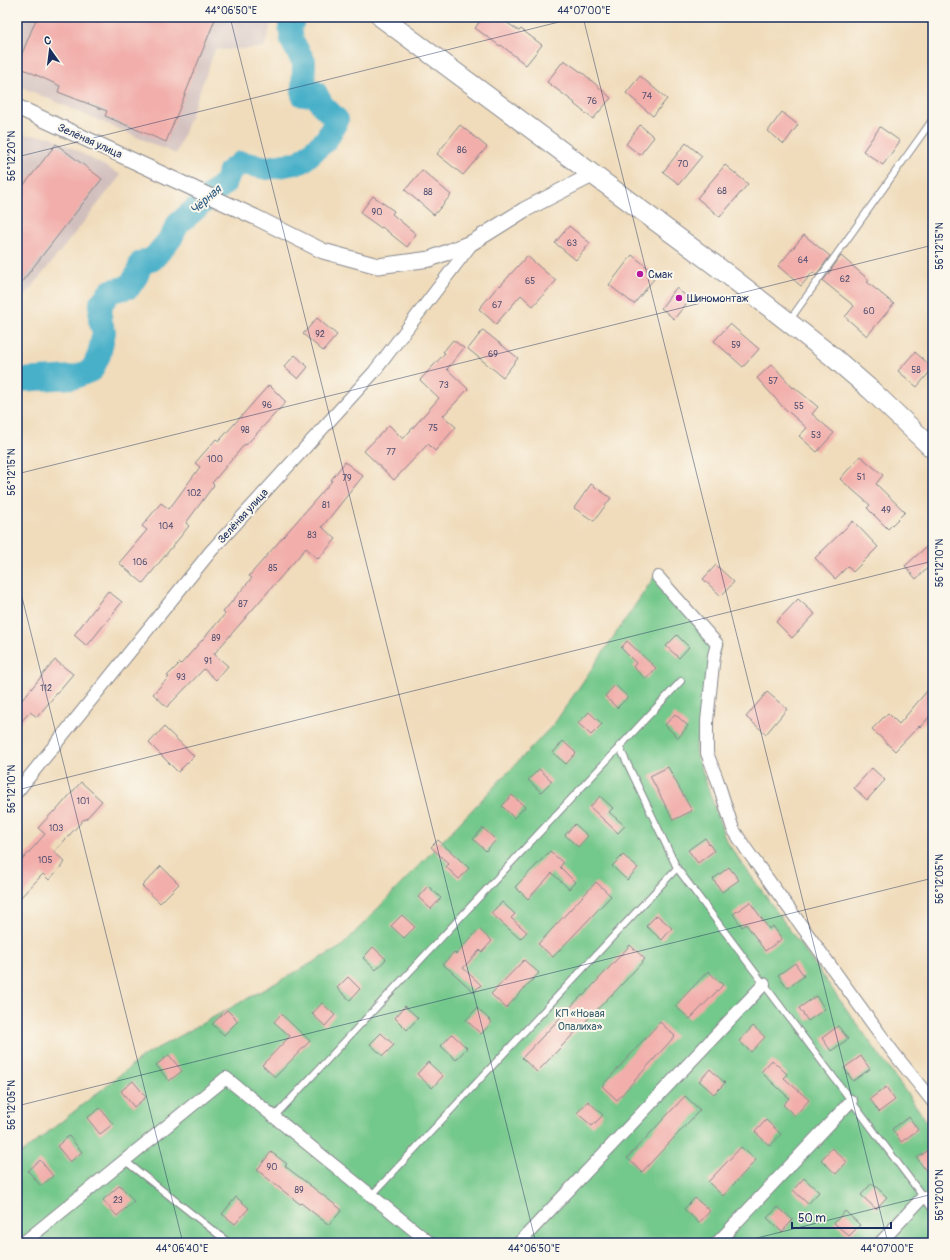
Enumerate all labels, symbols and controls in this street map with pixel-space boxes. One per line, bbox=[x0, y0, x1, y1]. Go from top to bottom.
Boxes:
text: 44°06'50"E bbox=[205, 5, 257, 17]
text: 44°07'00"E bbox=[558, 5, 611, 17]
north arrow bbox=[30, 30, 70, 70]
text: С bbox=[43, 34, 53, 48]
house number: 74 bbox=[642, 91, 653, 102]
house number: 76 bbox=[587, 96, 597, 107]
street label: Зелёная улица bbox=[56, 121, 124, 161]
text: 56°12'20"N bbox=[6, 131, 18, 181]
house number: 86 bbox=[457, 145, 467, 156]
house number: 70 bbox=[678, 159, 688, 170]
water label: Чёрная bbox=[187, 181, 226, 218]
house number: 68 bbox=[717, 186, 727, 197]
house number: 88 bbox=[423, 187, 433, 198]
house number: 90 bbox=[372, 207, 382, 218]
text: 56°12'15"N bbox=[934, 222, 946, 270]
house number: 63 bbox=[567, 238, 577, 249]
house number: 64 bbox=[798, 255, 809, 266]
place label: Смак bbox=[648, 268, 673, 281]
marker: Смак bbox=[635, 269, 645, 279]
house number: 62 bbox=[840, 274, 850, 285]
house number: 65 bbox=[525, 276, 535, 287]
place label: Шиномонтаж bbox=[687, 292, 749, 305]
marker: Шиномонтаж bbox=[674, 293, 684, 303]
house number: 67 bbox=[492, 300, 502, 311]
house number: 60 bbox=[863, 306, 875, 317]
house number: 92 bbox=[315, 329, 325, 340]
house number: 59 bbox=[731, 340, 741, 351]
house number: 69 bbox=[488, 349, 498, 360]
house number: 58 bbox=[911, 365, 921, 376]
house number: 57 bbox=[768, 376, 778, 387]
house number: 73 bbox=[439, 380, 449, 391]
house number: 96 bbox=[262, 400, 272, 411]
house number: 55 bbox=[794, 401, 804, 412]
house number: 75 bbox=[428, 423, 438, 434]
house number: 98 bbox=[240, 425, 250, 436]
house number: 53 bbox=[811, 430, 821, 441]
house number: 77 bbox=[386, 447, 396, 458]
text: 56°12'15"N bbox=[6, 448, 18, 496]
house number: 100 bbox=[207, 454, 223, 465]
house number: 51 bbox=[857, 472, 865, 483]
house number: 79 bbox=[342, 473, 352, 484]
street label: Зелёная улица bbox=[215, 486, 271, 546]
house number: 102 bbox=[187, 488, 201, 499]
house number: 81 bbox=[322, 500, 330, 511]
house number: 49 bbox=[881, 505, 891, 516]
house number: 104 bbox=[159, 521, 174, 532]
house number: 83 bbox=[307, 530, 317, 541]
text: 56°12'10"N bbox=[934, 538, 946, 587]
house number: 106 bbox=[133, 557, 147, 568]
house number: 85 bbox=[268, 563, 278, 574]
house number: 87 bbox=[238, 599, 248, 610]
house number: 89 bbox=[211, 633, 221, 644]
house number: 91 bbox=[204, 656, 212, 667]
house number: 93 bbox=[176, 672, 186, 683]
house number: 112 bbox=[40, 683, 52, 694]
text: 56°12'10"N bbox=[6, 764, 18, 813]
house number: 101 bbox=[76, 796, 90, 807]
house number: 103 bbox=[49, 823, 63, 834]
text: 56°12'05"N bbox=[934, 854, 946, 904]
house number: 105 bbox=[38, 855, 52, 866]
park label: КП «Новая Опалиха» bbox=[555, 1007, 605, 1033]
text: 56°12'05"N bbox=[6, 1080, 18, 1130]
house number: 90 bbox=[267, 1162, 277, 1173]
text: 56°12'00"N bbox=[934, 1169, 946, 1221]
house number: 89 bbox=[294, 1185, 304, 1196]
house number: 23 bbox=[113, 1195, 123, 1206]
scale bar bbox=[792, 1204, 891, 1230]
text: 50 m bbox=[798, 1211, 826, 1226]
text: 44°06'40"E bbox=[156, 1243, 208, 1255]
text: 44°06'50"E bbox=[508, 1243, 560, 1255]
text: 44°07'00"E bbox=[861, 1243, 914, 1255]

